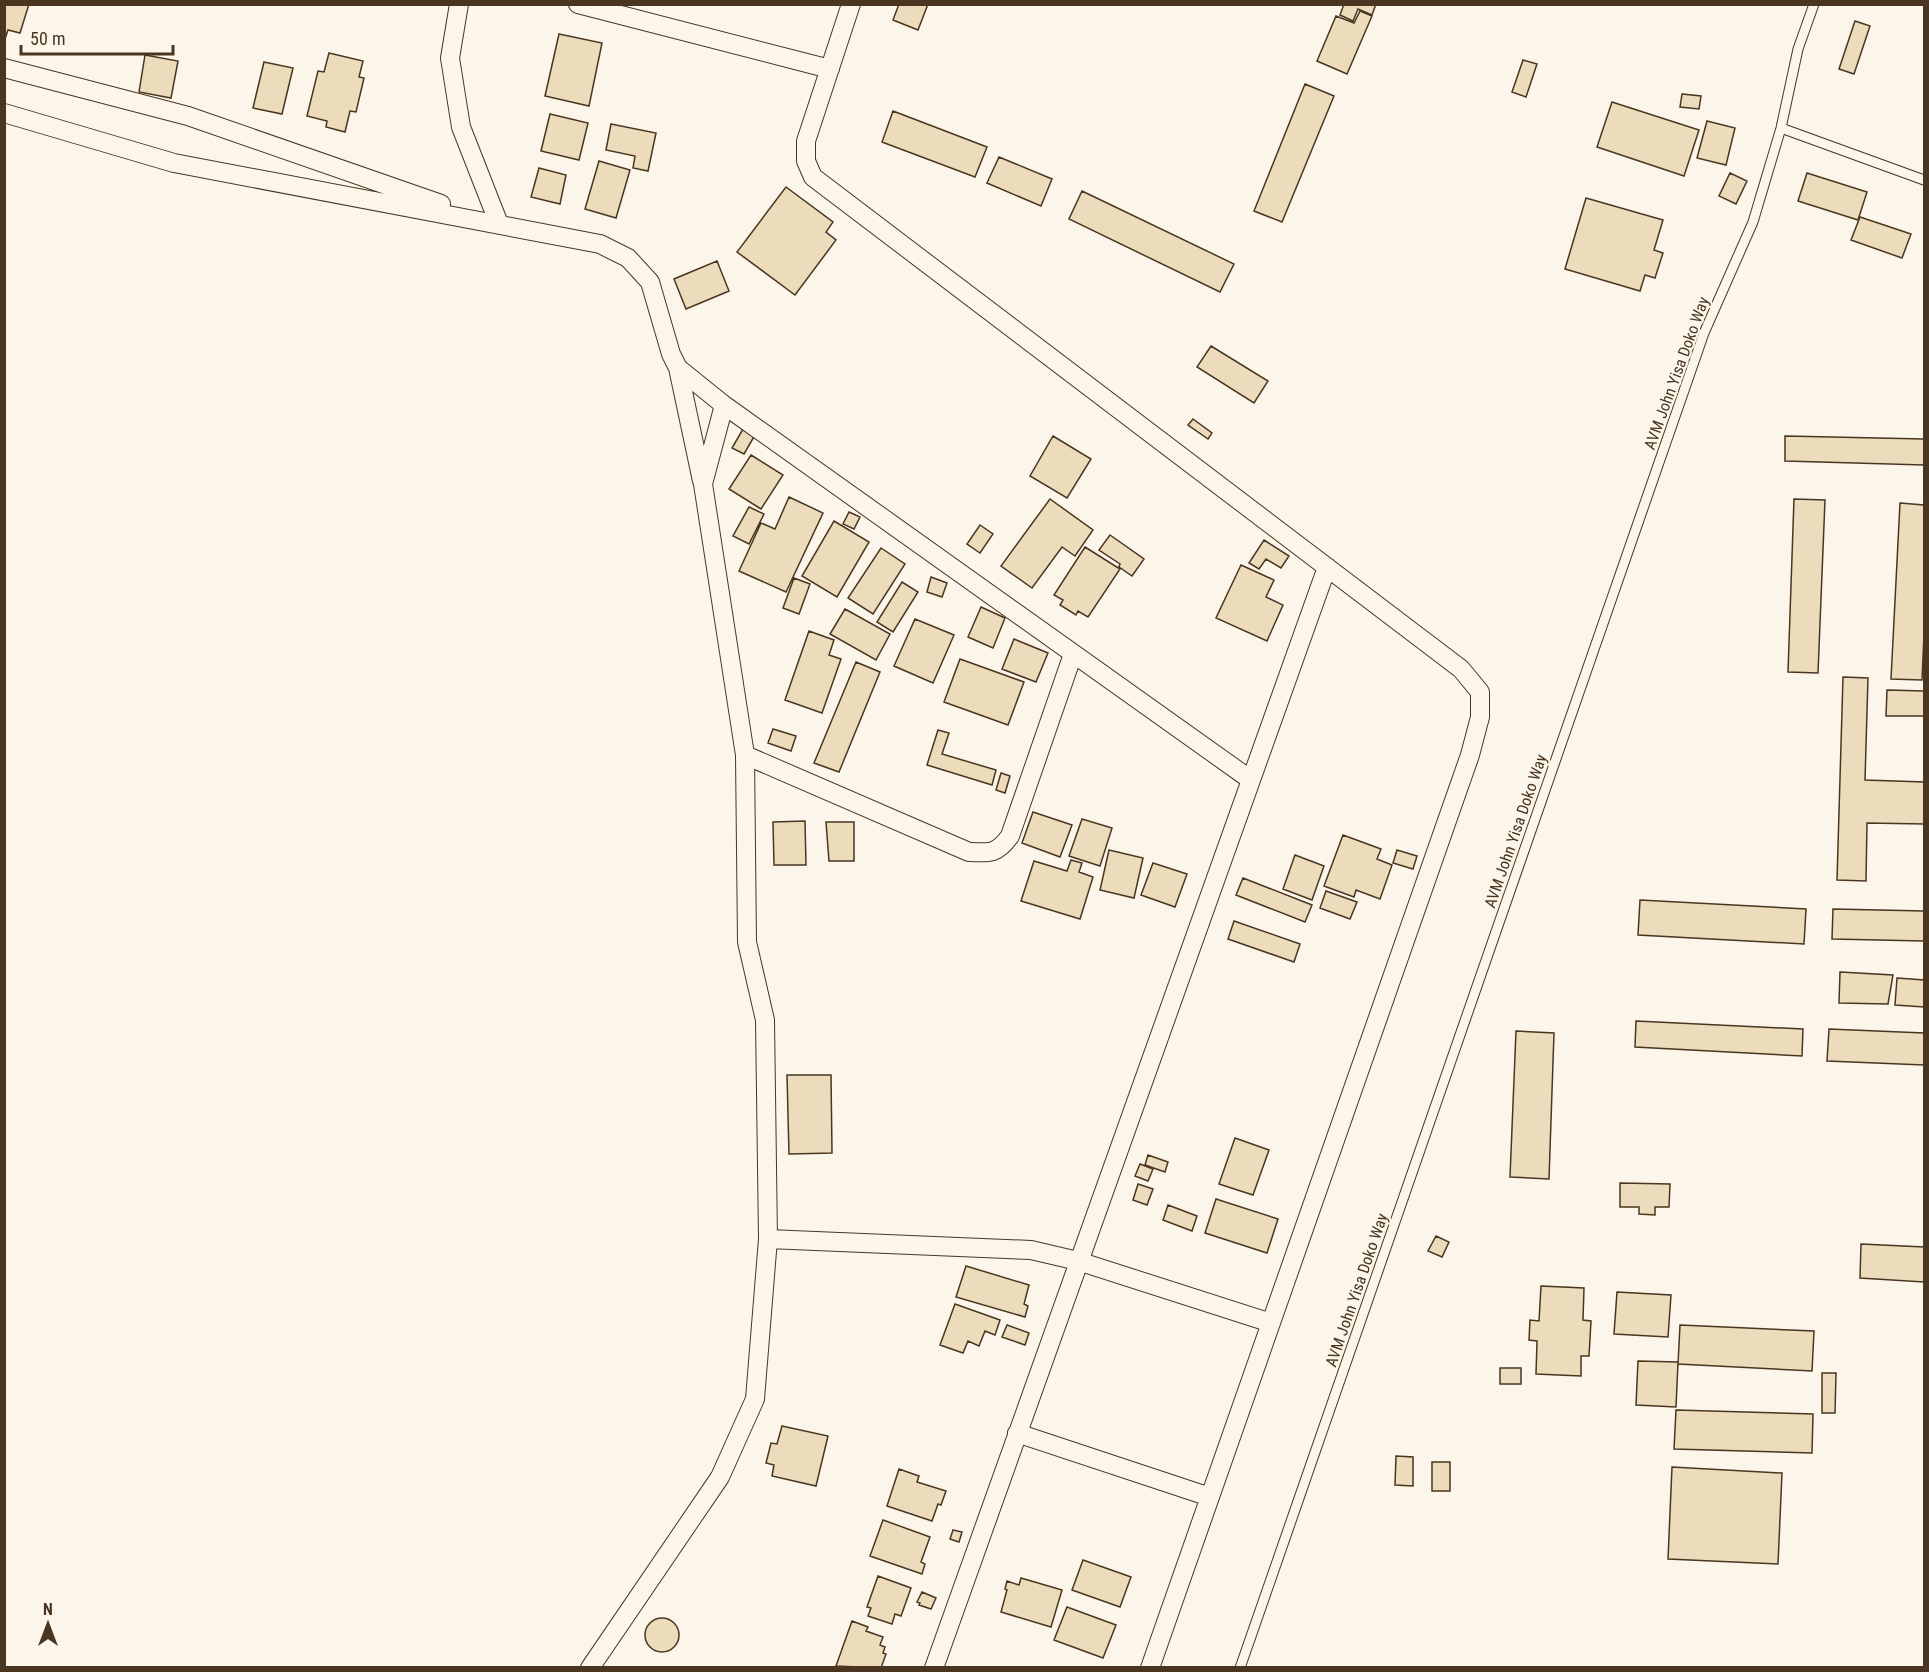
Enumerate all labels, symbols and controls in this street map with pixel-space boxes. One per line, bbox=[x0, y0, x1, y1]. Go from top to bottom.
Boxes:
scale bar bbox=[21, 18, 172, 56]
text: 50 m bbox=[30, 28, 65, 49]
street label: AVM John Yisa Doko Way bbox=[1640, 294, 1713, 452]
street label: AVM John Yisa Doko Way bbox=[1480, 752, 1551, 910]
street label: AVM John Yisa Doko Way bbox=[1321, 1211, 1392, 1369]
north arrow bbox=[18, 1594, 78, 1654]
text: N bbox=[43, 1600, 53, 1619]

